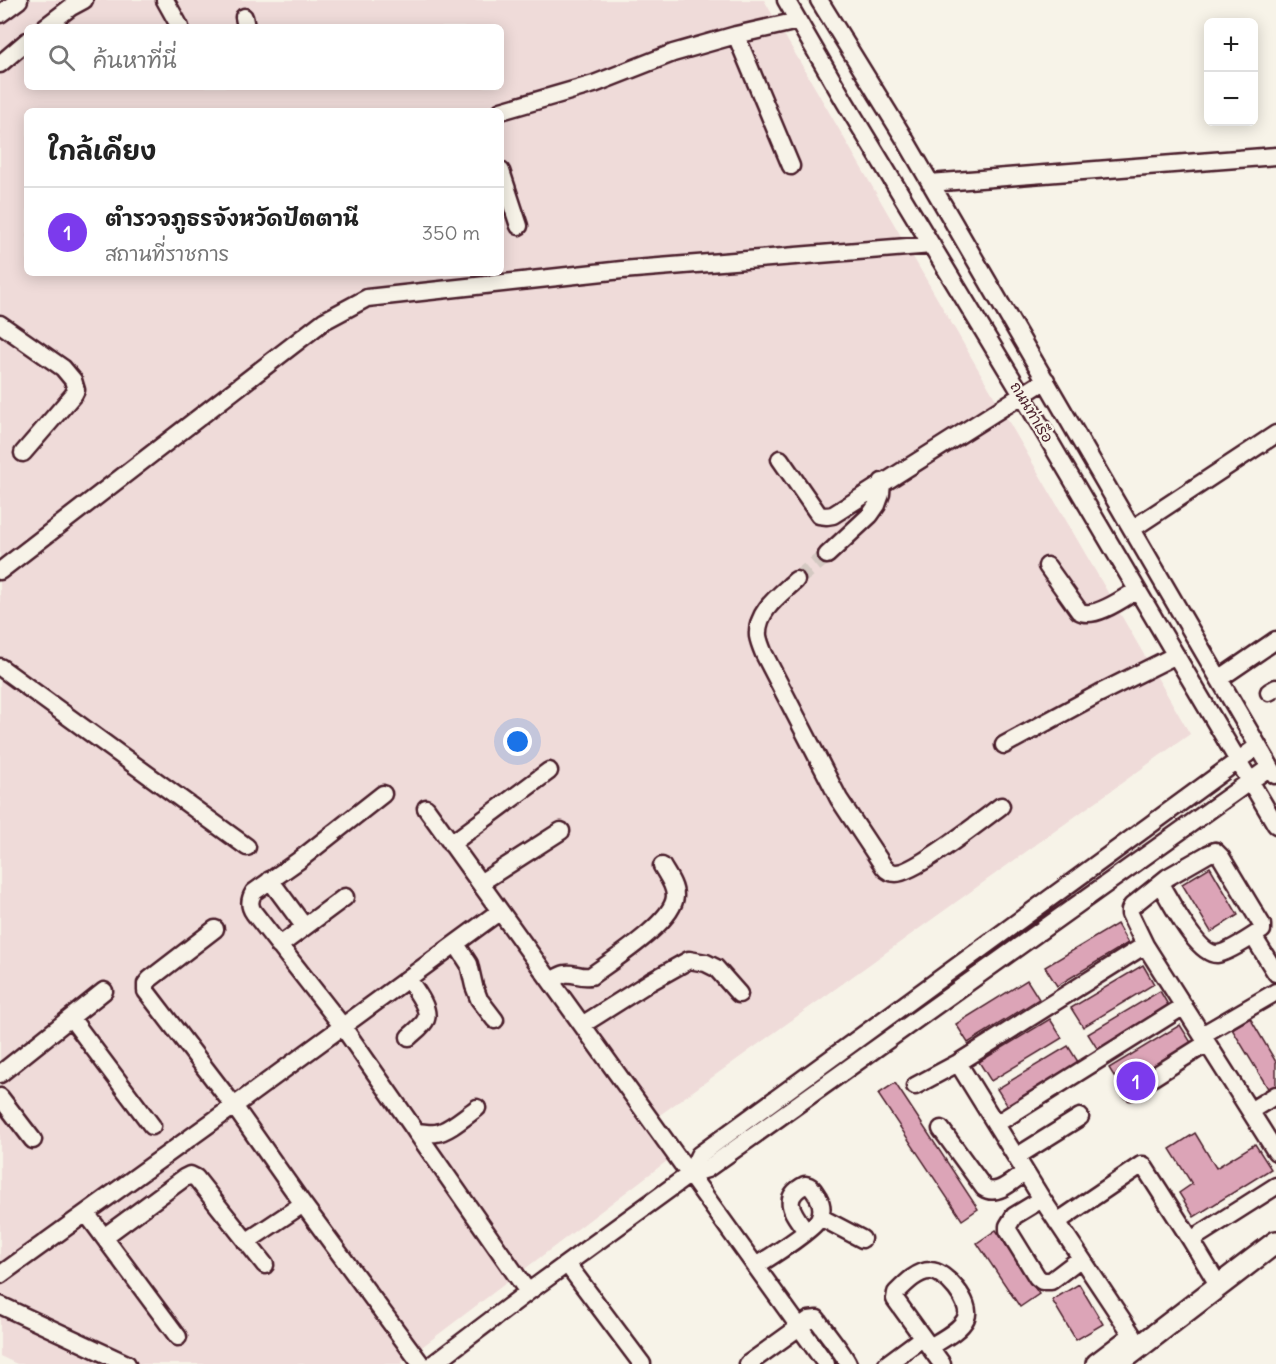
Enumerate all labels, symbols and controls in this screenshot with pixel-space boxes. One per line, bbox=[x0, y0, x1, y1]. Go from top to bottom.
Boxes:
map controls bbox=[1204, 18, 1258, 126]
button: + bbox=[1204, 18, 1258, 72]
search box bbox=[24, 24, 504, 90]
icon: search bbox=[45, 41, 78, 74]
text: ค้นหาที่นี่ bbox=[93, 46, 177, 74]
button: − bbox=[1204, 72, 1258, 126]
text: ใกล้เคียง bbox=[48, 134, 156, 167]
text: ตำรวจภูธรจังหวัดปัตตานี bbox=[105, 204, 359, 232]
text: 1 bbox=[64, 220, 71, 245]
text: 350 m bbox=[422, 220, 480, 245]
text: สถานที่ราชการ bbox=[105, 241, 229, 266]
street label: ถนนท่าเรือ bbox=[1006, 378, 1058, 446]
your location bbox=[503, 727, 532, 756]
pin: 1 bbox=[1116, 1058, 1156, 1104]

